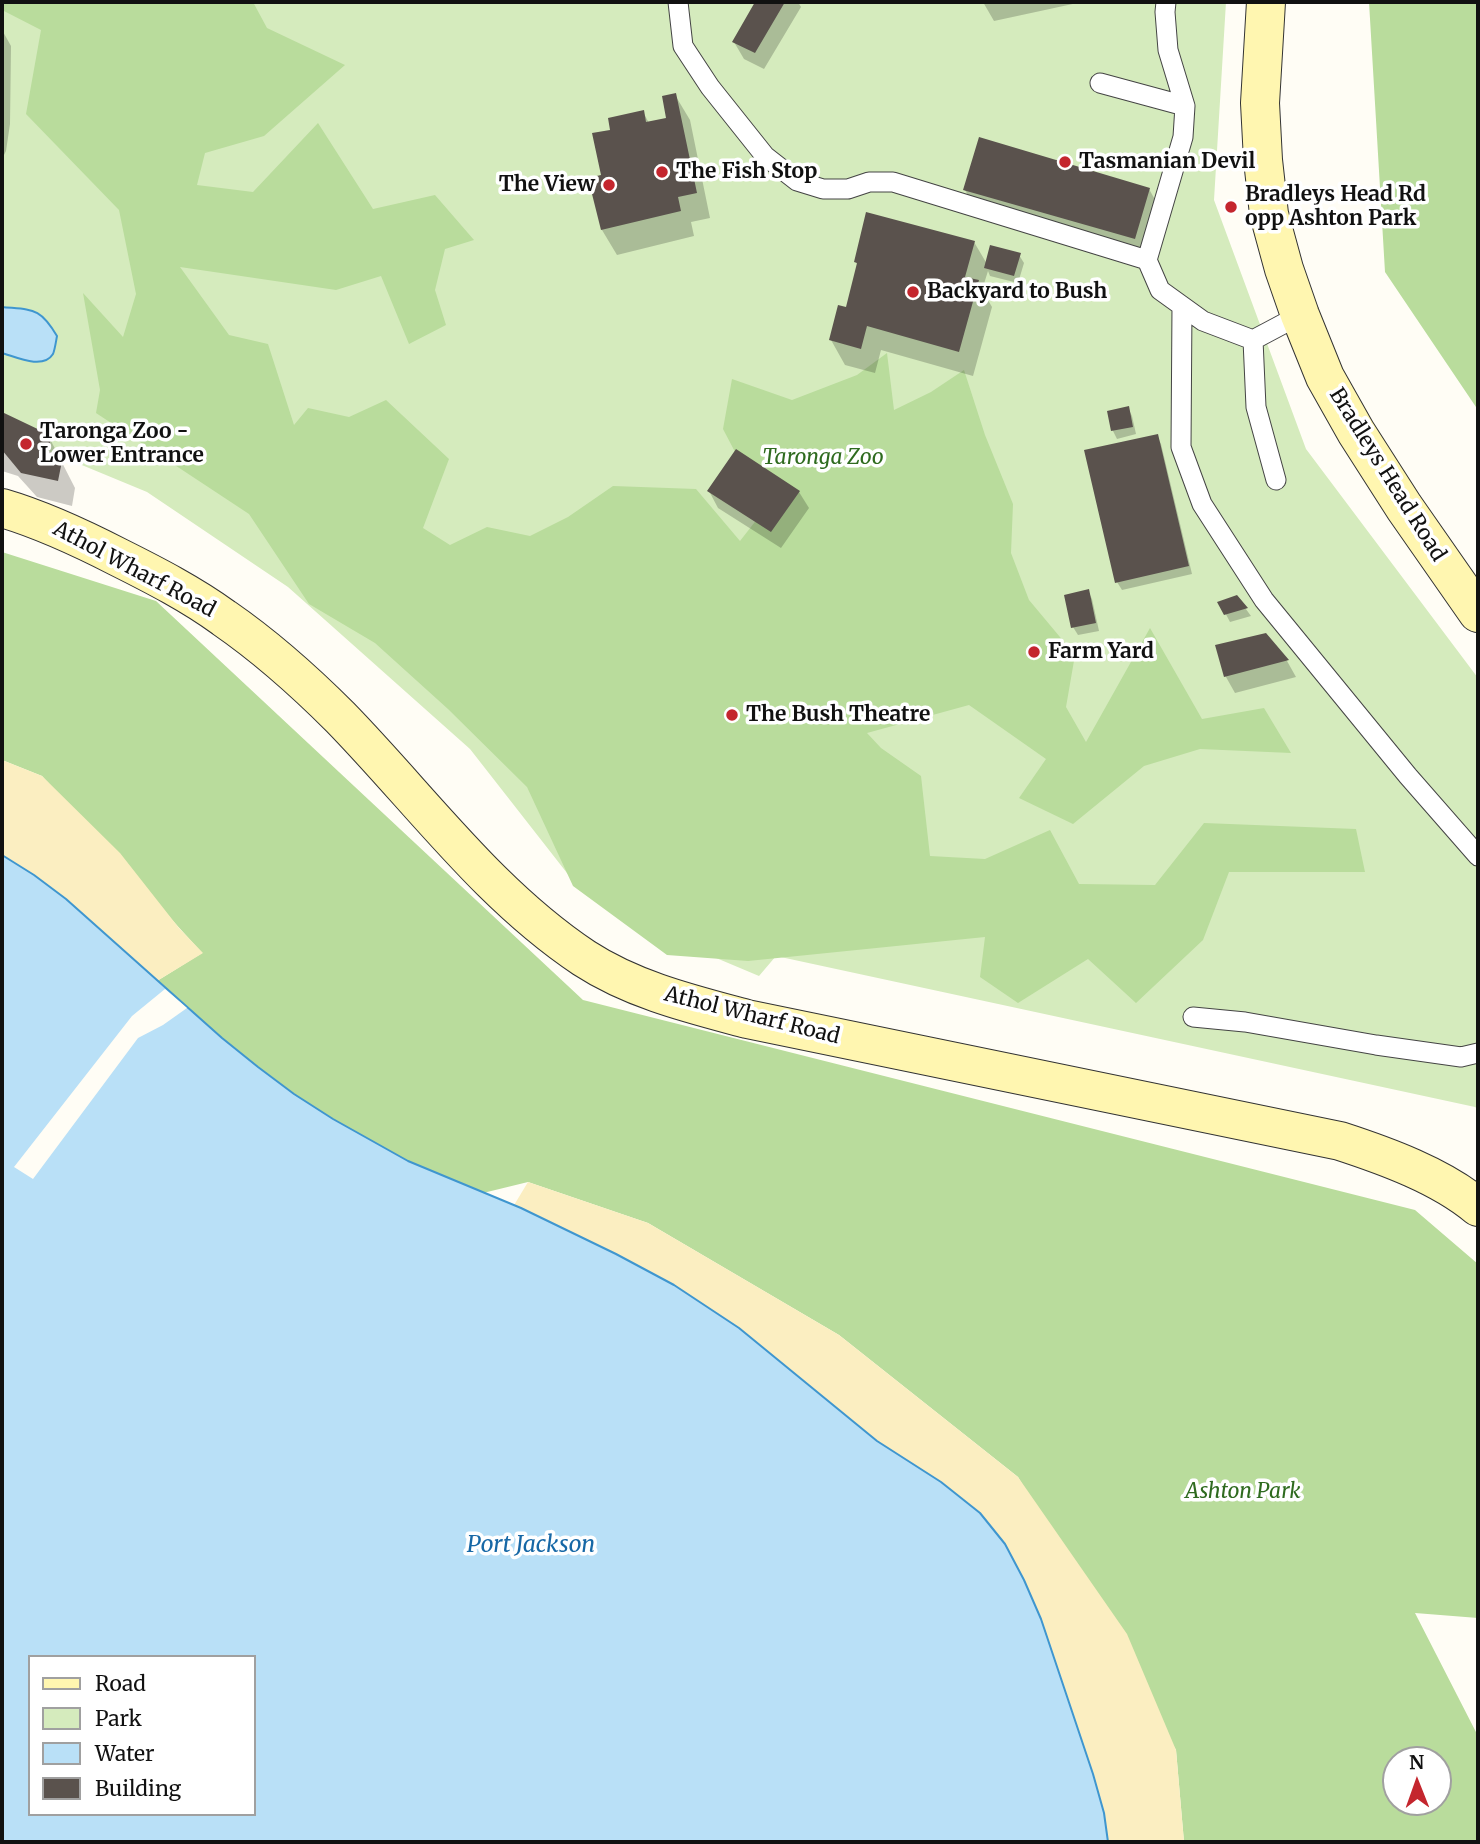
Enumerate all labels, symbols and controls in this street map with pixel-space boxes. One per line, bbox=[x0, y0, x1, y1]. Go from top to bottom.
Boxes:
place label: Tasmanian Devil bbox=[1079, 149, 1255, 175]
marker: Tasmanian Devil bbox=[1057, 154, 1073, 170]
place label: The Fish Stop bbox=[676, 159, 817, 185]
marker: The Fish Stop bbox=[654, 164, 670, 180]
place label: The View bbox=[499, 172, 595, 198]
marker: The View bbox=[601, 177, 617, 193]
place label: Bradleys Head Rd opp Ashton Park bbox=[1245, 182, 1426, 232]
marker: Bradleys Head Rd opp Ashton Park bbox=[1223, 199, 1239, 215]
place label: Backyard to Bush bbox=[927, 279, 1107, 305]
marker: Backyard to Bush bbox=[905, 284, 921, 300]
street label: Bradleys Head Road bbox=[1323, 384, 1451, 566]
place label: Taronga Zoo - Lower Entrance bbox=[40, 419, 204, 469]
marker: Taronga Zoo - Lower Entrance bbox=[18, 436, 34, 452]
park label: Taronga Zoo bbox=[762, 445, 884, 471]
street label: Athol Wharf Road bbox=[49, 517, 219, 623]
place label: Farm Yard bbox=[1048, 639, 1154, 665]
marker: Farm Yard bbox=[1026, 644, 1042, 660]
place label: The Bush Theatre bbox=[746, 702, 930, 728]
marker: The Bush Theatre bbox=[724, 707, 740, 723]
street label: Athol Wharf Road bbox=[662, 982, 842, 1050]
park label: Ashton Park bbox=[1185, 1479, 1301, 1505]
water label: Port Jackson bbox=[467, 1531, 595, 1559]
legend bbox=[28, 1655, 256, 1816]
text: Road bbox=[95, 1670, 146, 1697]
text: Park bbox=[95, 1705, 142, 1732]
text: Water bbox=[95, 1740, 154, 1767]
north arrow bbox=[1382, 1746, 1452, 1816]
text: N bbox=[1409, 1750, 1424, 1774]
text: Building bbox=[95, 1775, 181, 1802]

